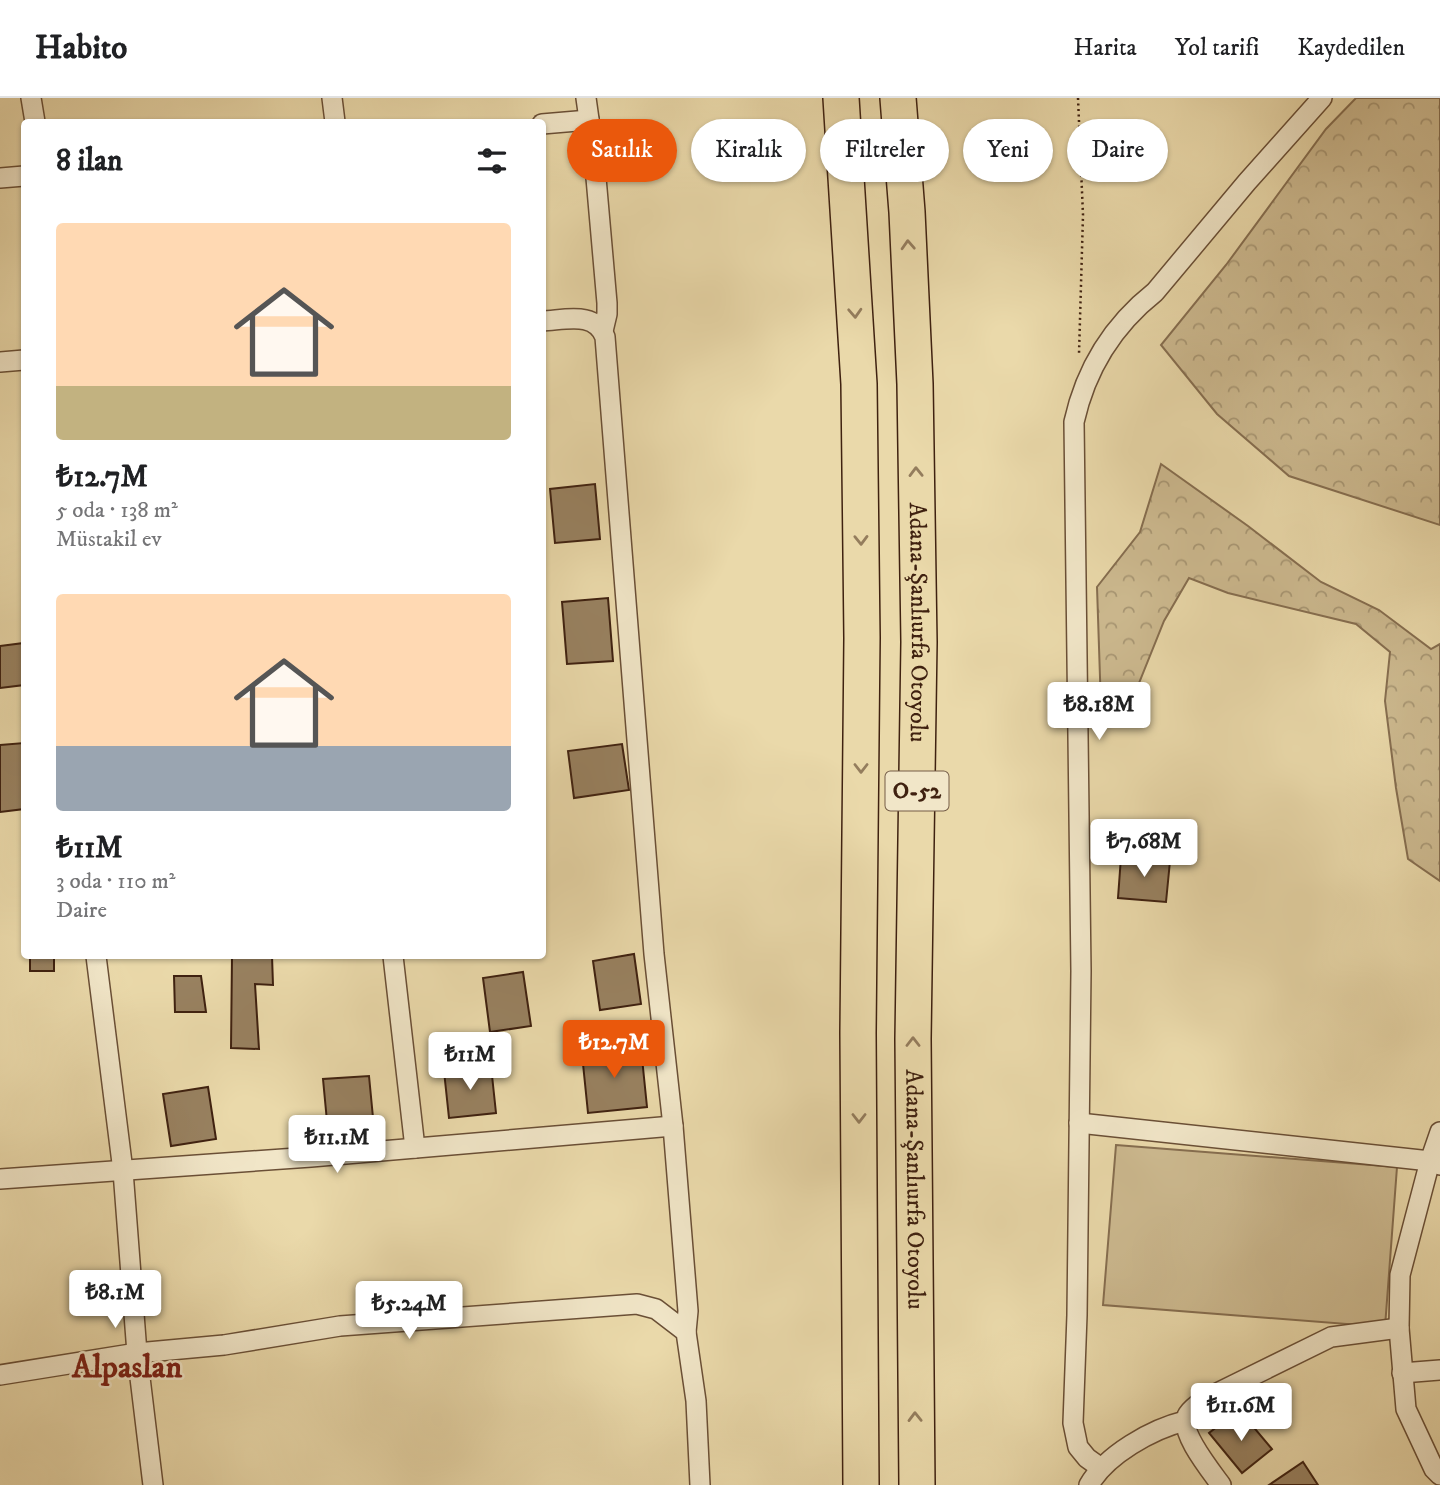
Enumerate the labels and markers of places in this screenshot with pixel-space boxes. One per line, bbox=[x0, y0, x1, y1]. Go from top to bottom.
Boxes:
pin: ₺8.18M bbox=[1042, 682, 1156, 742]
pin: ₺7.68M bbox=[1087, 820, 1201, 879]
pin: ₺12.7M bbox=[557, 1020, 671, 1080]
pin: ₺11M bbox=[429, 1032, 511, 1092]
pin: ₺11.1M bbox=[280, 1116, 394, 1175]
pin: ₺8.1M bbox=[66, 1270, 164, 1330]
pin: ₺5.24M bbox=[352, 1282, 466, 1341]
pin: ₺11.6M bbox=[1184, 1384, 1298, 1443]

